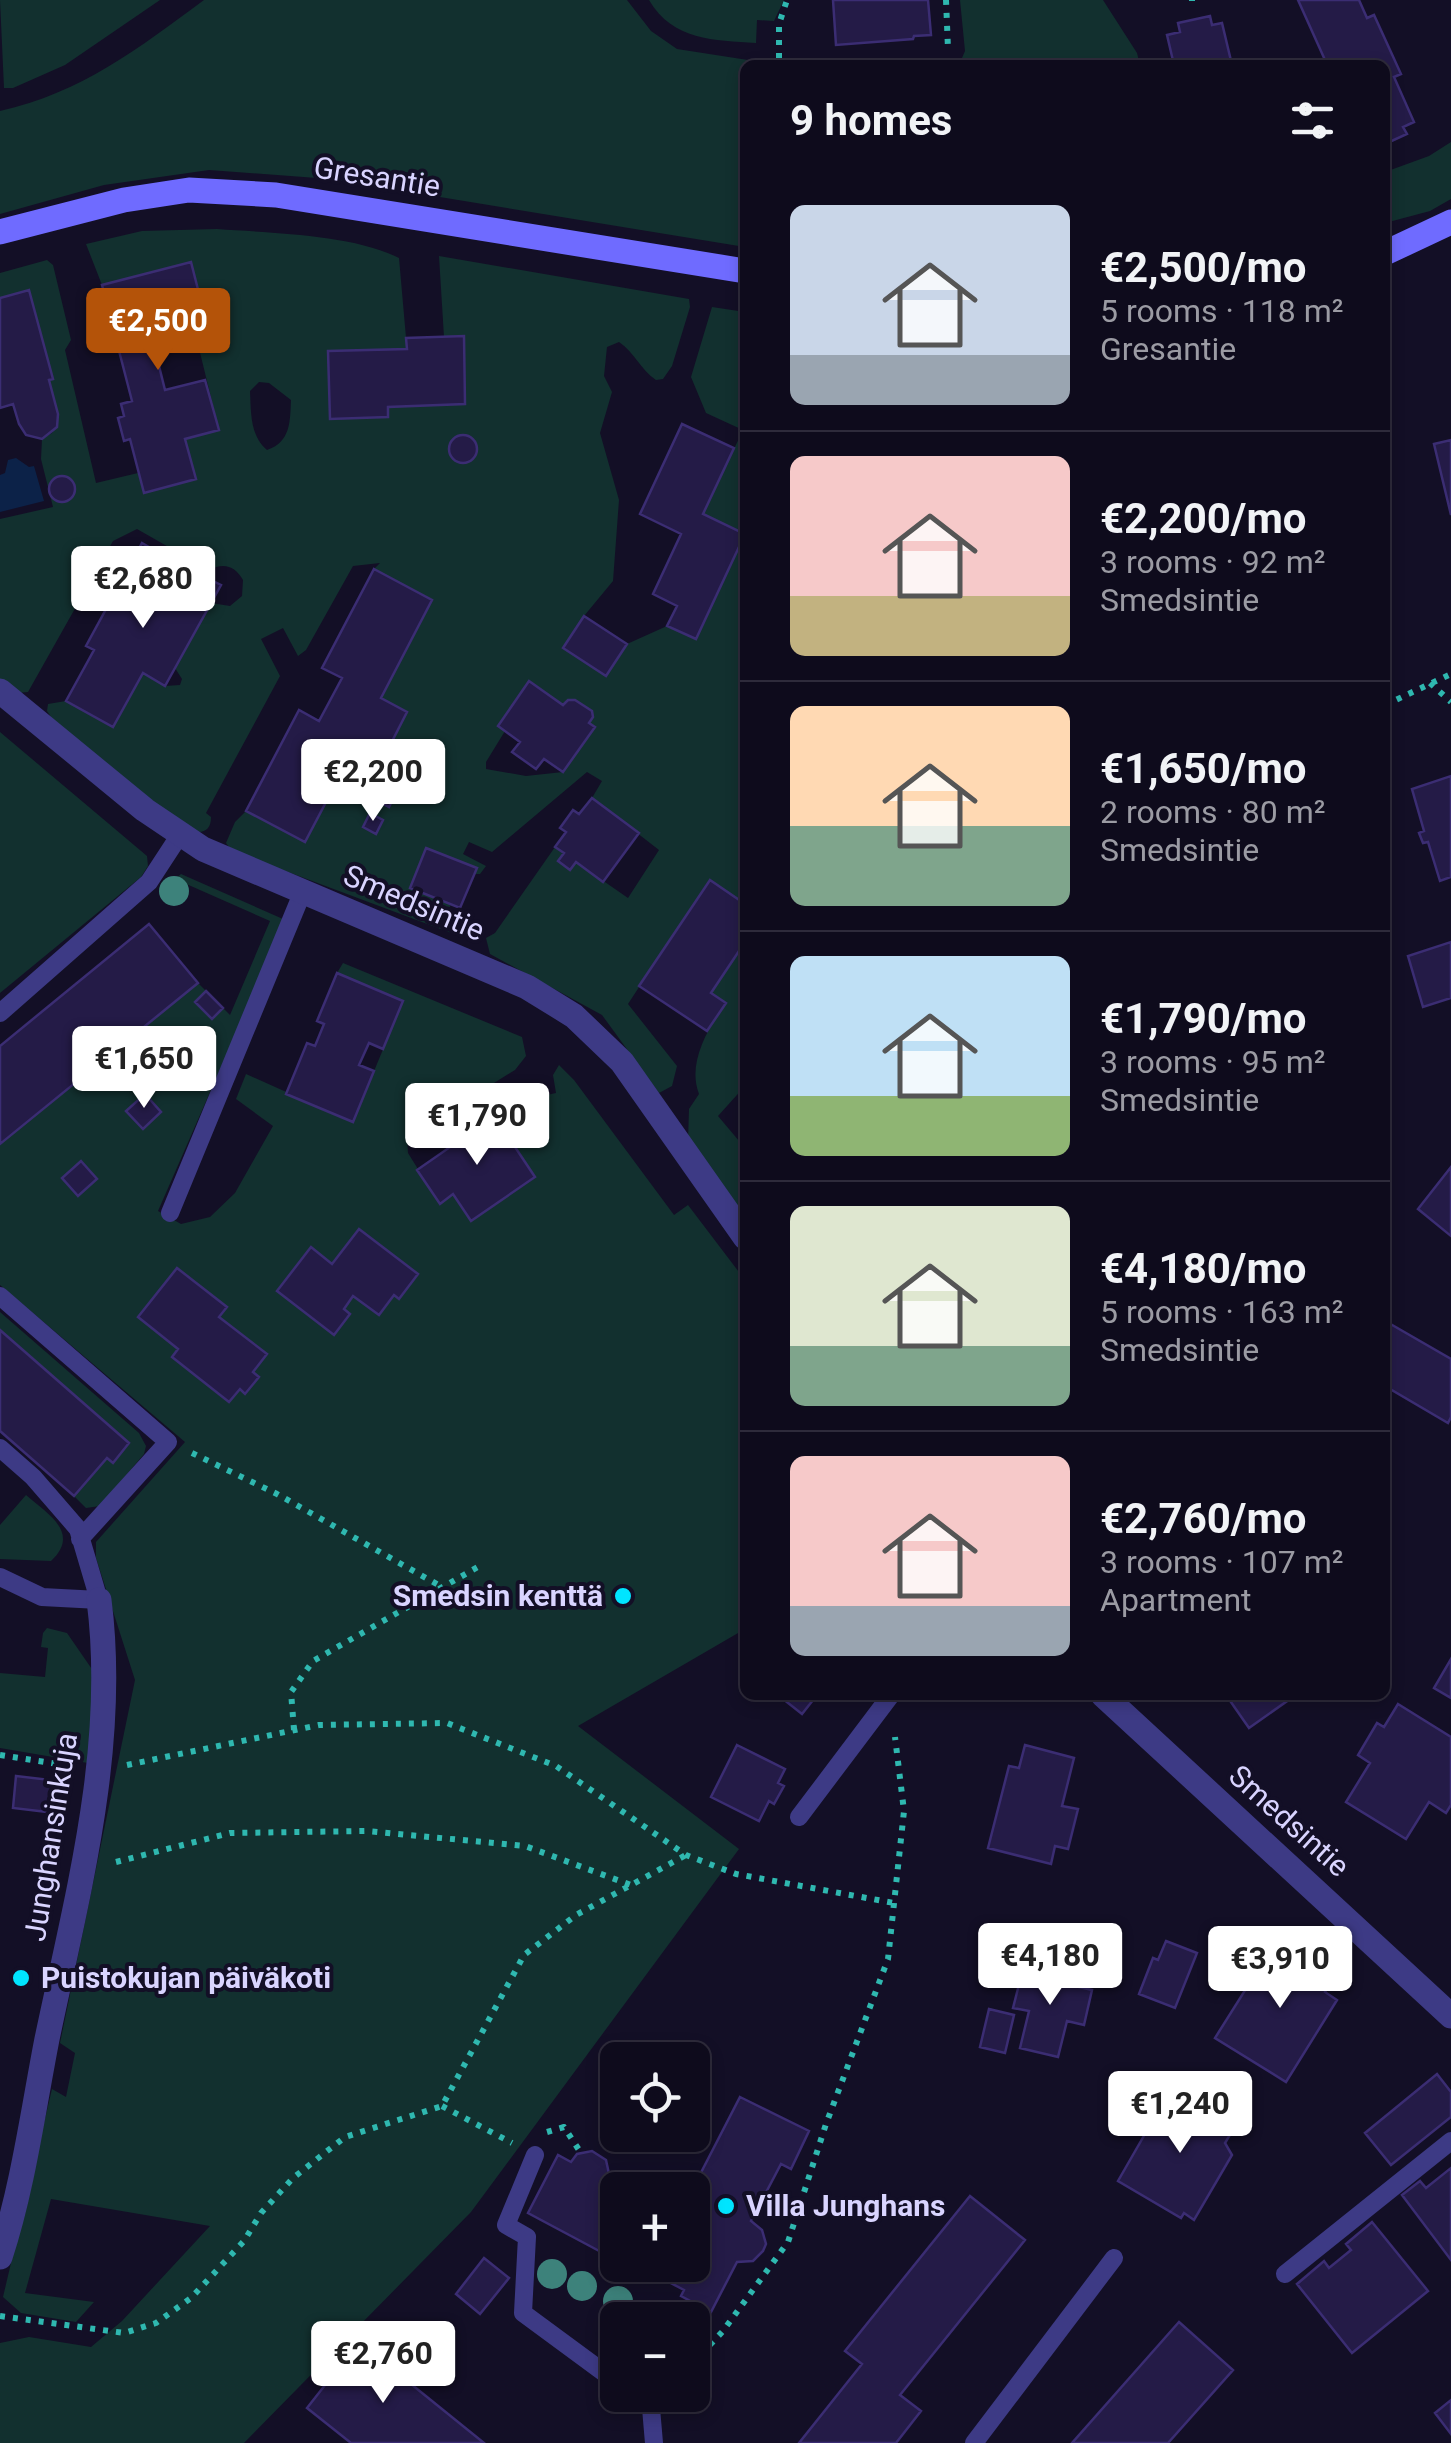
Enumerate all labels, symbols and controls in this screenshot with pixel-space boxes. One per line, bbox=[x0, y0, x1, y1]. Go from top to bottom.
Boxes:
icon: filters bbox=[1285, 93, 1340, 148]
text: 9 homes bbox=[790, 96, 952, 145]
street label: Gresantie bbox=[311, 149, 443, 204]
text: €2,500/mo bbox=[1100, 243, 1307, 292]
icon: home bbox=[870, 245, 990, 365]
pin: €2,500 bbox=[77, 288, 239, 373]
text: 5 rooms · 118 m² bbox=[1100, 292, 1343, 330]
text: €2,500 bbox=[108, 301, 208, 339]
text: Gresantie bbox=[1100, 330, 1236, 368]
text: €2,200/mo bbox=[1100, 494, 1307, 543]
icon: home bbox=[870, 496, 990, 616]
text: 3 rooms · 92 m² bbox=[1100, 543, 1325, 581]
pin: €2,680 bbox=[62, 546, 224, 631]
text: €2,680 bbox=[93, 559, 193, 597]
text: Smedsintie bbox=[1100, 581, 1259, 619]
pin: €2,200 bbox=[292, 739, 454, 824]
text: €1,650/mo bbox=[1100, 744, 1307, 793]
icon: home bbox=[870, 746, 990, 866]
text: €2,200 bbox=[323, 752, 423, 790]
text: 2 rooms · 80 m² bbox=[1100, 793, 1325, 831]
text: Smedsintie bbox=[1100, 831, 1259, 869]
street label: Smedsintie bbox=[339, 857, 490, 948]
text: €1,790/mo bbox=[1100, 994, 1307, 1043]
icon: home bbox=[870, 996, 990, 1116]
pin: €1,650 bbox=[63, 1026, 225, 1111]
text: €1,650 bbox=[94, 1039, 194, 1077]
text: 3 rooms · 95 m² bbox=[1100, 1043, 1325, 1081]
text: Smedsintie bbox=[1100, 1081, 1259, 1119]
pin: €1,790 bbox=[396, 1083, 558, 1168]
text: €1,790 bbox=[427, 1096, 527, 1134]
text: €4,180/mo bbox=[1100, 1244, 1307, 1293]
icon: home bbox=[870, 1246, 990, 1366]
text: 5 rooms · 163 m² bbox=[1100, 1293, 1343, 1331]
text: Smedsintie bbox=[1100, 1331, 1259, 1369]
text: €2,760/mo bbox=[1100, 1494, 1307, 1543]
icon: home bbox=[870, 1496, 990, 1616]
text: 3 rooms · 107 m² bbox=[1100, 1543, 1343, 1581]
place label: Smedsin kenttä bbox=[393, 1578, 603, 1613]
text: Apartment bbox=[1100, 1581, 1252, 1619]
marker: Smedsin kenttä bbox=[612, 1585, 634, 1607]
street label: Junghansinkuja bbox=[17, 1730, 84, 1944]
street label: Smedsintie bbox=[1222, 1758, 1357, 1884]
pin: €4,180 bbox=[969, 1923, 1131, 2008]
pin: €3,910 bbox=[1199, 1926, 1361, 2011]
text: €4,180 bbox=[1000, 1936, 1100, 1974]
text: €3,910 bbox=[1230, 1939, 1330, 1977]
place label: Puistokujan päiväkoti bbox=[41, 1960, 331, 1995]
marker: Puistokujan päiväkoti bbox=[10, 1967, 32, 1989]
map controls bbox=[600, 2042, 710, 2412]
button: locate bbox=[600, 2042, 710, 2152]
pin: €1,240 bbox=[1099, 2071, 1261, 2156]
text: €1,240 bbox=[1130, 2084, 1230, 2122]
button: + bbox=[600, 2172, 710, 2282]
place label: Villa Junghans bbox=[746, 2188, 946, 2223]
marker: Villa Junghans bbox=[715, 2195, 737, 2217]
button: − bbox=[600, 2302, 710, 2412]
pin: €2,760 bbox=[302, 2321, 464, 2406]
text: €2,760 bbox=[333, 2334, 433, 2372]

